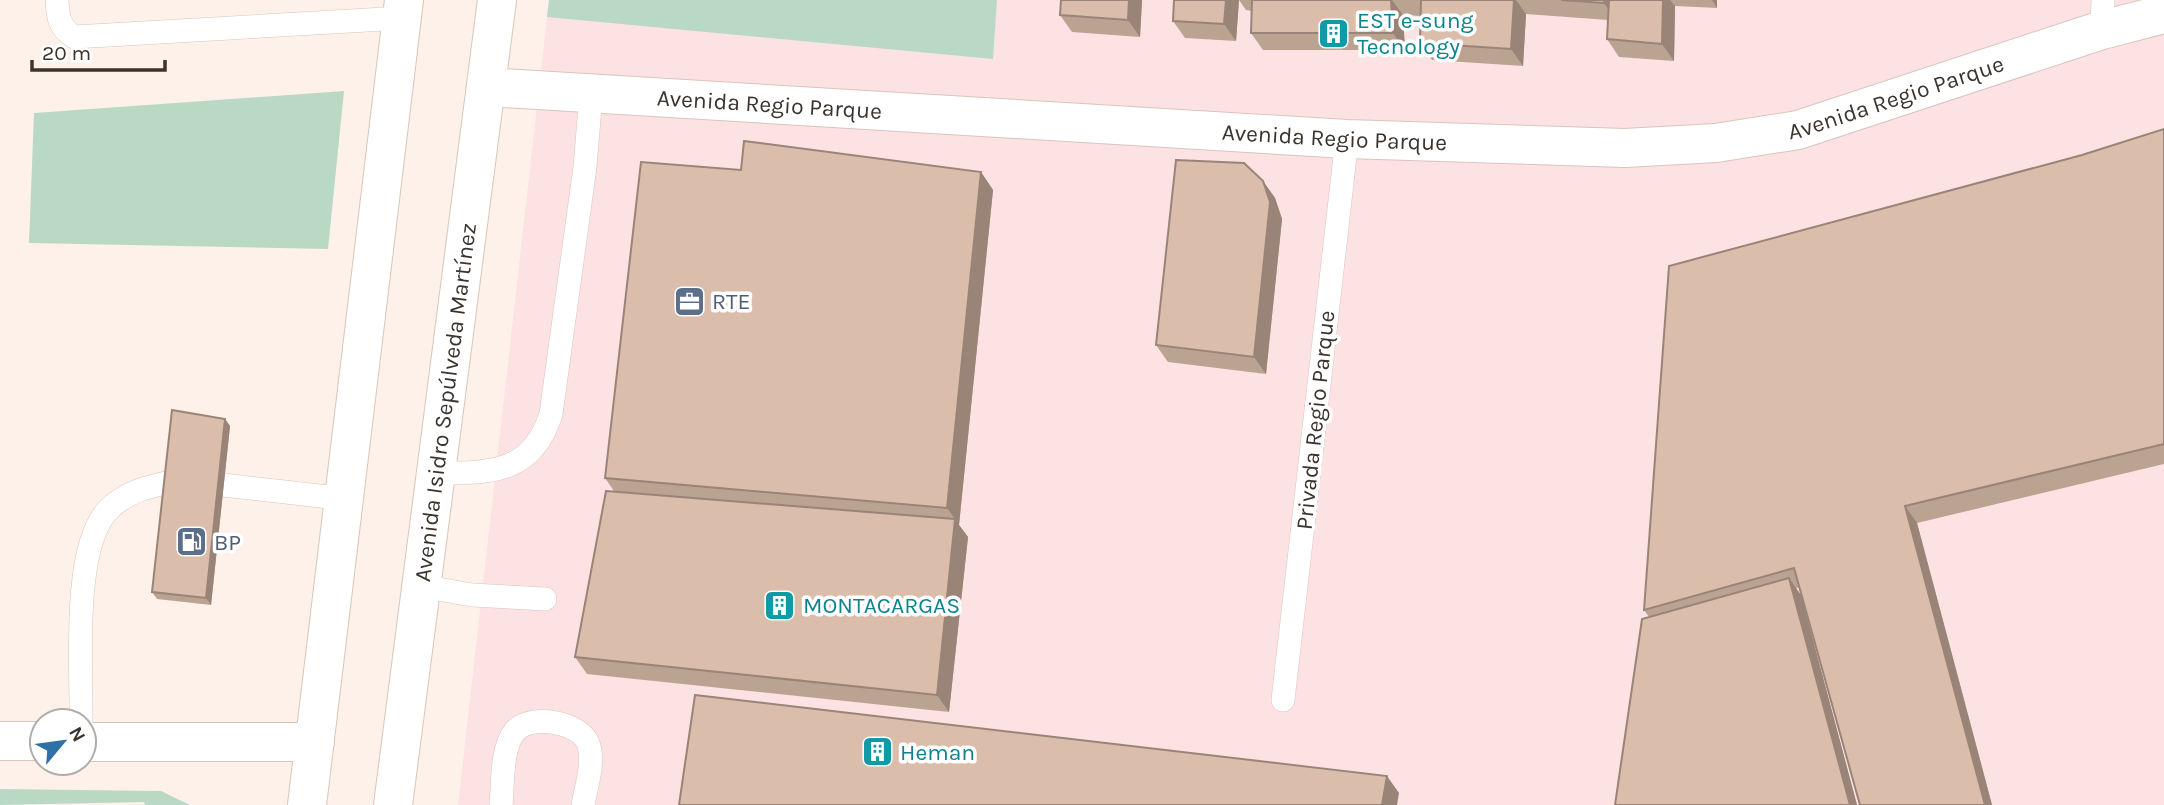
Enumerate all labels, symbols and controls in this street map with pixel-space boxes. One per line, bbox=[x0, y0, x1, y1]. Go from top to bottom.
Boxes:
place label: EST e-sung Tecnology bbox=[1357, 7, 1474, 60]
building icon: EST e-sung Tecnology bbox=[1317, 16, 1351, 50]
scale bar bbox=[32, 28, 164, 72]
text: 20 m bbox=[42, 41, 91, 65]
street label: Avenida Regio Parque bbox=[1787, 50, 2007, 145]
street label: Avenida Regio Parque bbox=[656, 84, 883, 125]
street label: Avenida Regio Parque bbox=[1221, 118, 1447, 156]
street label: Avenida Isidro Sepúlveda Martínez bbox=[409, 221, 482, 583]
office icon: RTE bbox=[672, 284, 706, 318]
place label: RTE bbox=[712, 288, 751, 315]
street label: Privada Regio Parque bbox=[1291, 309, 1340, 531]
fuel station icon: BP bbox=[174, 525, 208, 559]
place label: BP bbox=[214, 529, 241, 556]
building icon: MONTACARGAS bbox=[763, 588, 797, 622]
place label: MONTACARGAS bbox=[803, 592, 960, 619]
north arrow bbox=[28, 707, 98, 777]
text: N bbox=[64, 723, 90, 746]
building icon: Heman bbox=[860, 735, 894, 769]
place label: Heman bbox=[900, 739, 975, 766]

